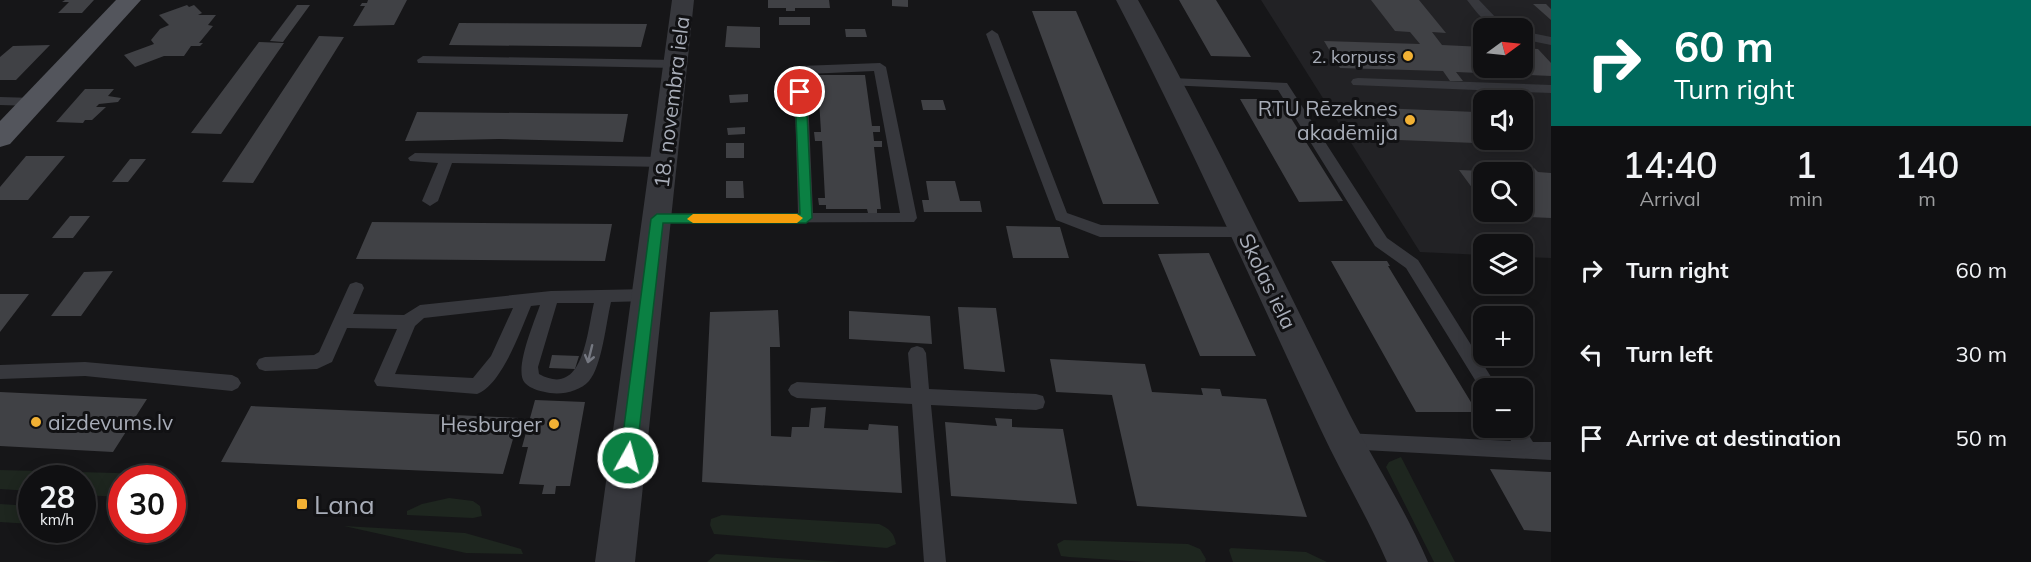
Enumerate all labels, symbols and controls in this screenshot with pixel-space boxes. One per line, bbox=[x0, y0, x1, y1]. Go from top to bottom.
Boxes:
street label: 18. novembra iela bbox=[648, 15, 694, 189]
north arrow bbox=[1473, 18, 1533, 78]
map controls bbox=[1473, 18, 1533, 438]
text: 60 m bbox=[1674, 20, 1774, 73]
icon: right bbox=[1575, 24, 1653, 102]
place label: 2. korpuss bbox=[1312, 45, 1396, 68]
marker: 2. korpuss bbox=[1401, 49, 1415, 63]
pin bbox=[774, 66, 825, 117]
text: Turn right bbox=[1674, 72, 1794, 106]
icon: arrive bbox=[783, 75, 816, 108]
button: sound bbox=[1473, 90, 1533, 150]
place label: RTU Rēzeknes akadēmija bbox=[1258, 95, 1398, 145]
marker: RTU Rēzeknes akadēmija bbox=[1403, 113, 1417, 127]
text: 14:40 bbox=[1623, 142, 1717, 187]
text: 1 bbox=[1795, 142, 1817, 187]
text: 140 bbox=[1895, 142, 1959, 187]
button: search bbox=[1473, 162, 1533, 222]
text: Arrival bbox=[1639, 186, 1701, 211]
text: min bbox=[1789, 186, 1823, 211]
text: m bbox=[1918, 186, 1936, 211]
street label: Skolas iela bbox=[1234, 229, 1302, 333]
button: layers bbox=[1473, 234, 1533, 294]
icon: right bbox=[1575, 254, 1608, 287]
text: Turn right bbox=[1626, 256, 1729, 284]
text: 60 m bbox=[1956, 256, 2007, 284]
button: + bbox=[1473, 306, 1533, 366]
icon: left bbox=[1575, 338, 1608, 371]
text: Turn left bbox=[1626, 340, 1713, 368]
text: 30 m bbox=[1956, 340, 2007, 368]
one-way arrow bbox=[584, 344, 596, 363]
button: − bbox=[1473, 378, 1533, 438]
place label: aizdevums.lv bbox=[48, 409, 173, 435]
place label: Hesburger bbox=[440, 411, 542, 437]
marker: aizdevums.lv bbox=[29, 415, 43, 429]
marker: Hesburger bbox=[547, 417, 561, 431]
icon: arrive bbox=[1575, 422, 1608, 455]
text: Arrive at destination bbox=[1626, 424, 1841, 452]
text: 50 m bbox=[1956, 424, 2007, 452]
position arrow bbox=[596, 426, 660, 490]
speed limit sign: 30 bbox=[108, 465, 186, 543]
text: 28 bbox=[39, 478, 75, 516]
place label: Lana bbox=[314, 488, 375, 521]
marker: Lana bbox=[295, 497, 309, 511]
text: km/h bbox=[40, 510, 74, 529]

